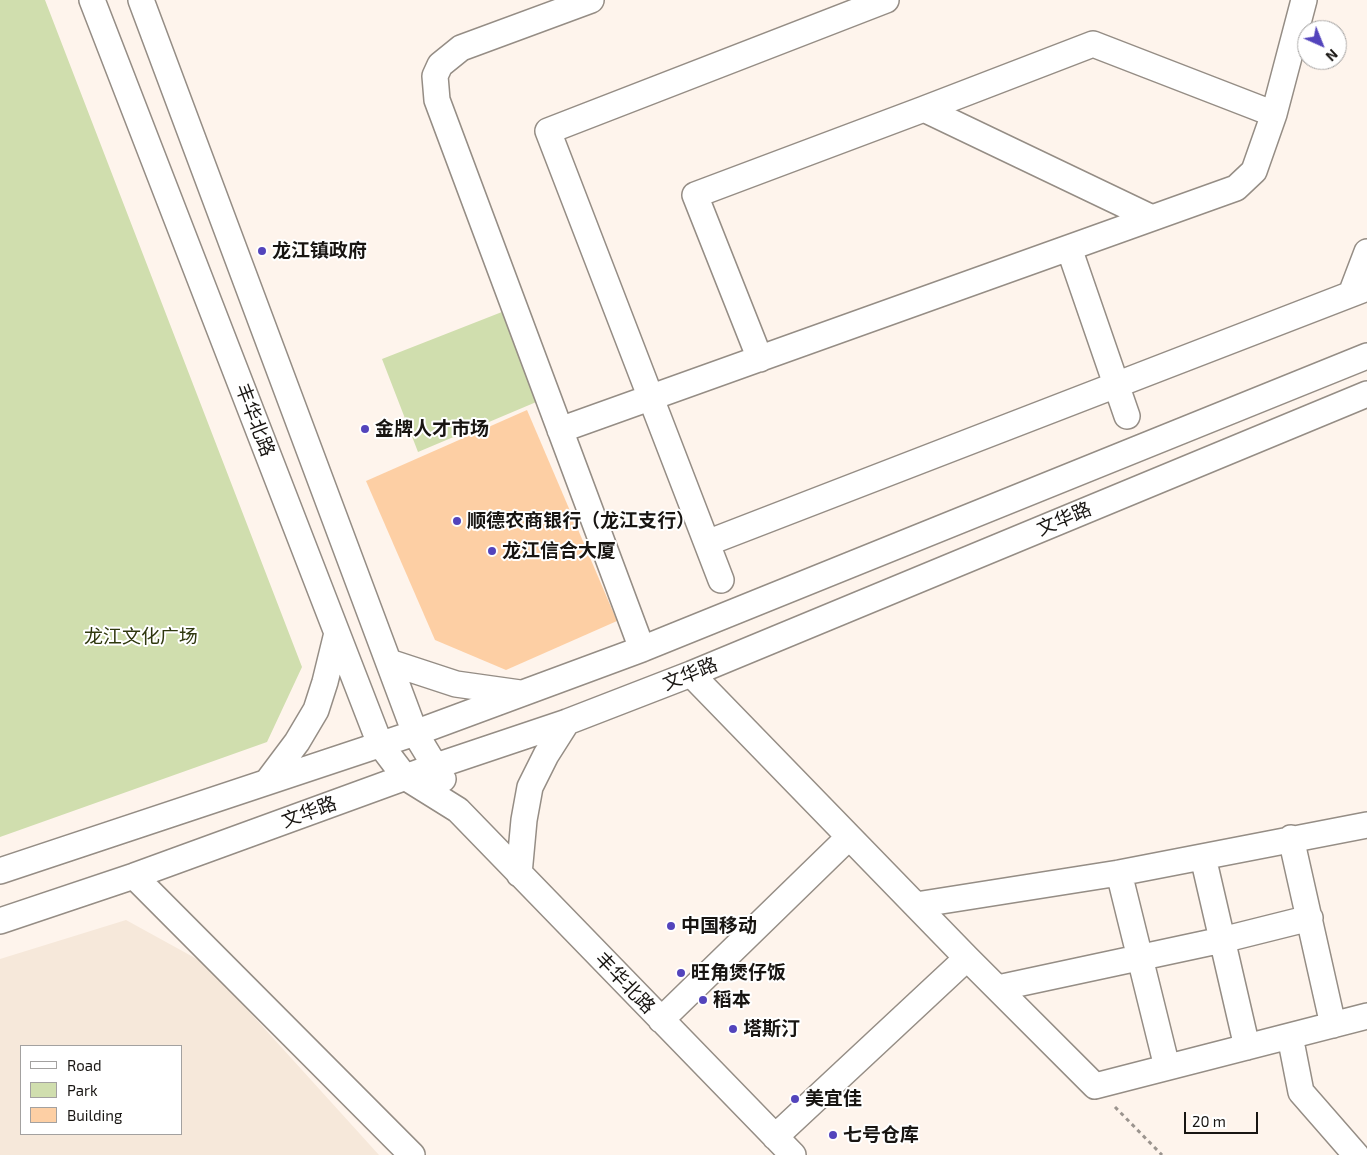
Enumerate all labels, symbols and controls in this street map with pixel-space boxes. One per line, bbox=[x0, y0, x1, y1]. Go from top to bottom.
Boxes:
north arrow bbox=[1297, 20, 1347, 70]
text: N bbox=[1323, 46, 1342, 65]
place label: 龙江镇政府 bbox=[272, 240, 367, 262]
marker: 龙江镇政府 bbox=[256, 245, 268, 257]
street label: 丰华北路 bbox=[231, 380, 279, 460]
place label: 金牌人才市场 bbox=[375, 418, 489, 440]
marker: 金牌人才市场 bbox=[359, 423, 371, 435]
street label: 文华路 bbox=[1033, 497, 1095, 541]
place label: 顺德农商银行（龙江支行） bbox=[467, 510, 695, 532]
marker: 顺德农商银行（龙江支行） bbox=[451, 515, 463, 527]
place label: 龙江信合大厦 bbox=[502, 540, 616, 562]
marker: 龙江信合大厦 bbox=[486, 545, 498, 557]
park label: 龙江文化广场 bbox=[84, 626, 198, 648]
street label: 文华路 bbox=[659, 653, 721, 695]
street label: 文华路 bbox=[278, 792, 340, 832]
place label: 中国移动 bbox=[681, 915, 757, 937]
marker: 中国移动 bbox=[665, 920, 677, 932]
street label: 丰华北路 bbox=[590, 948, 660, 1018]
place label: 旺角煲仔饭 bbox=[691, 962, 786, 984]
marker: 旺角煲仔饭 bbox=[675, 967, 687, 979]
place label: 稻本 bbox=[713, 989, 751, 1011]
marker: 稻本 bbox=[697, 994, 709, 1006]
place label: 塔斯汀 bbox=[743, 1018, 800, 1040]
marker: 塔斯汀 bbox=[727, 1023, 739, 1035]
legend bbox=[20, 1045, 182, 1135]
text: Road bbox=[67, 1056, 102, 1074]
text: Park bbox=[67, 1081, 98, 1099]
place label: 美宜佳 bbox=[805, 1088, 862, 1110]
marker: 美宜佳 bbox=[789, 1093, 801, 1105]
scale bar bbox=[1187, 1102, 1261, 1134]
text: Building bbox=[67, 1106, 122, 1124]
text: 20 m bbox=[1192, 1112, 1226, 1130]
place label: 七号仓库 bbox=[843, 1124, 919, 1146]
marker: 七号仓库 bbox=[827, 1129, 839, 1141]

